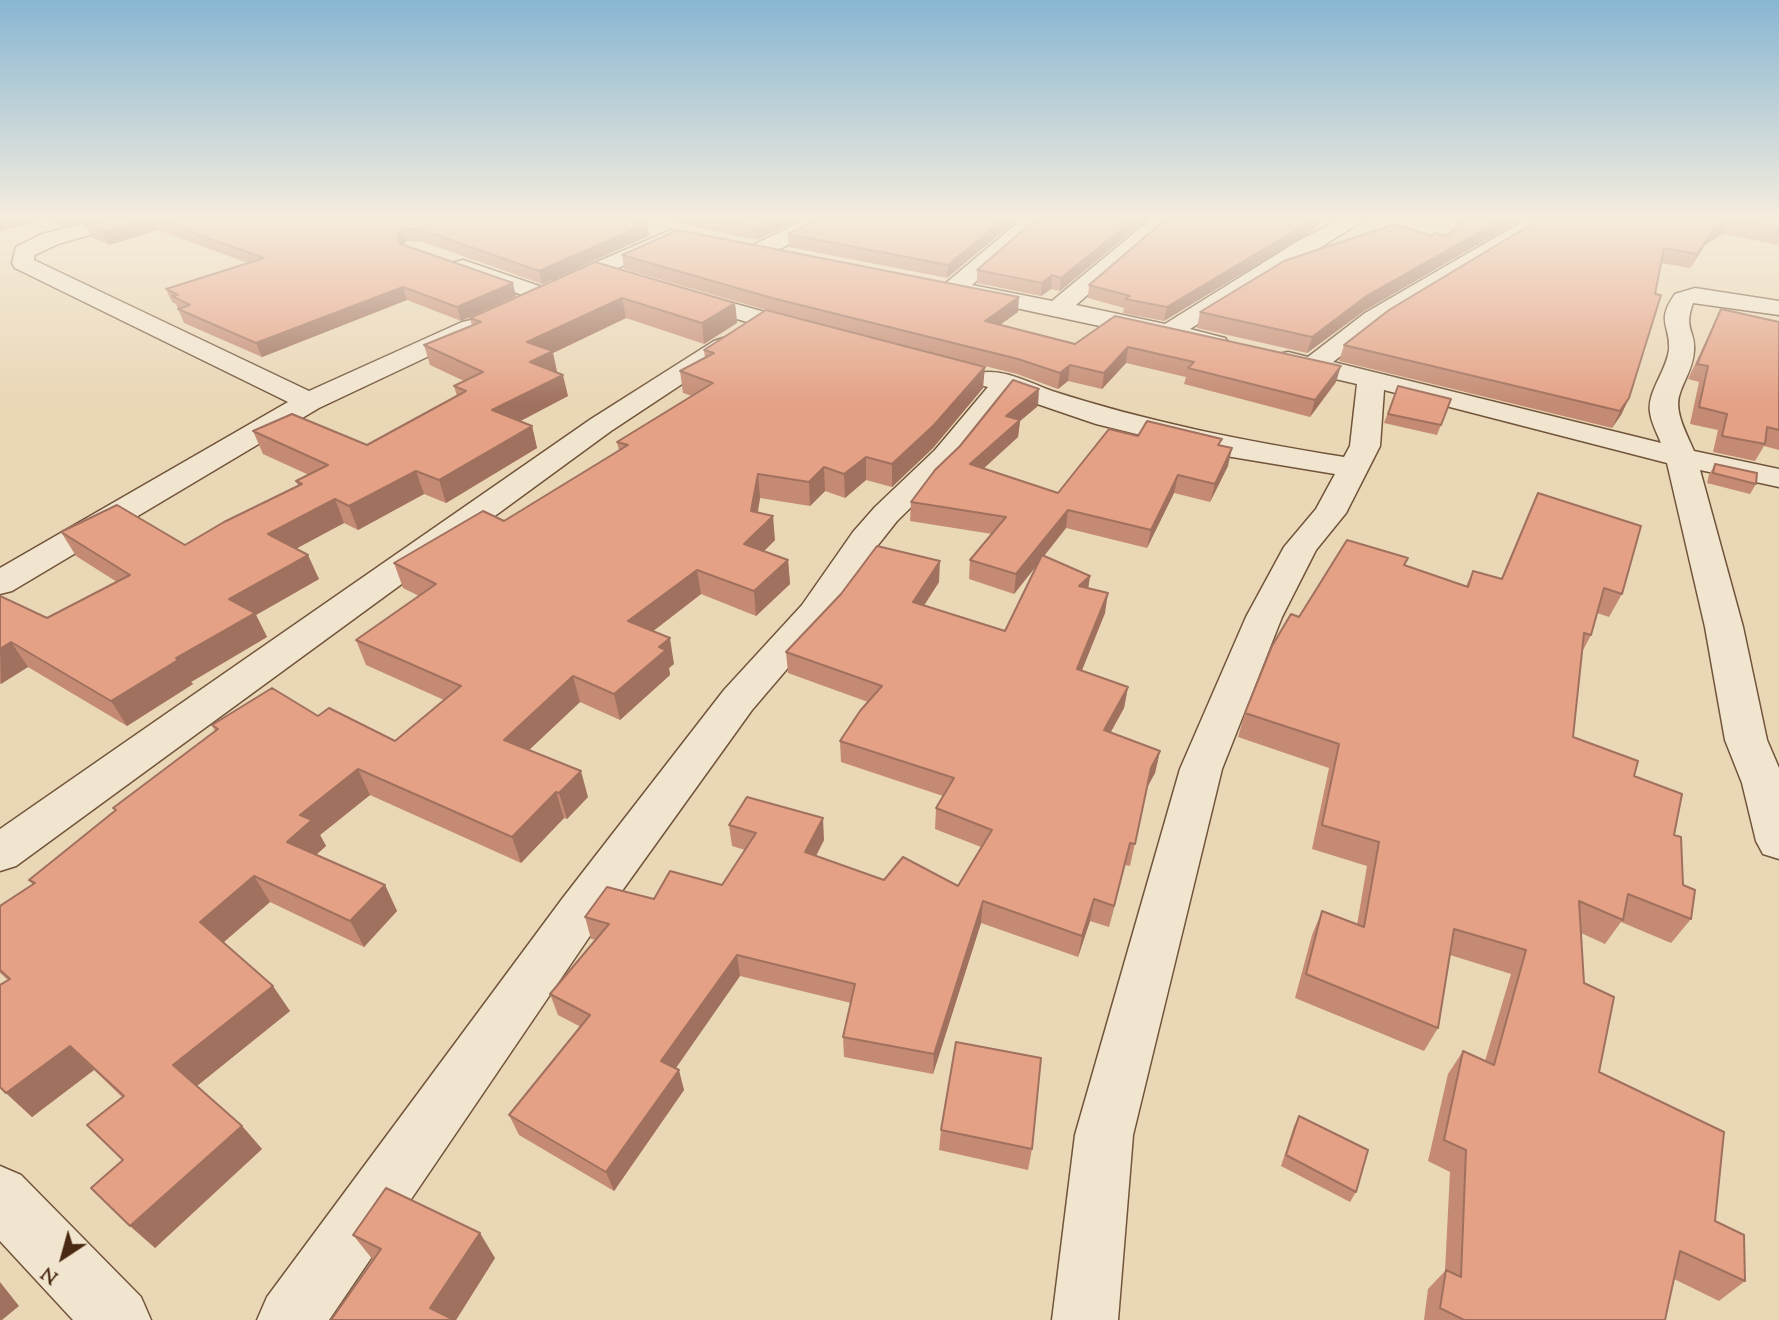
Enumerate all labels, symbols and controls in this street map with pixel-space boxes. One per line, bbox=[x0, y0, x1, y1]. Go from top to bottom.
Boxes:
north arrow bbox=[28, 1222, 98, 1292]
text: N bbox=[36, 1259, 64, 1290]

